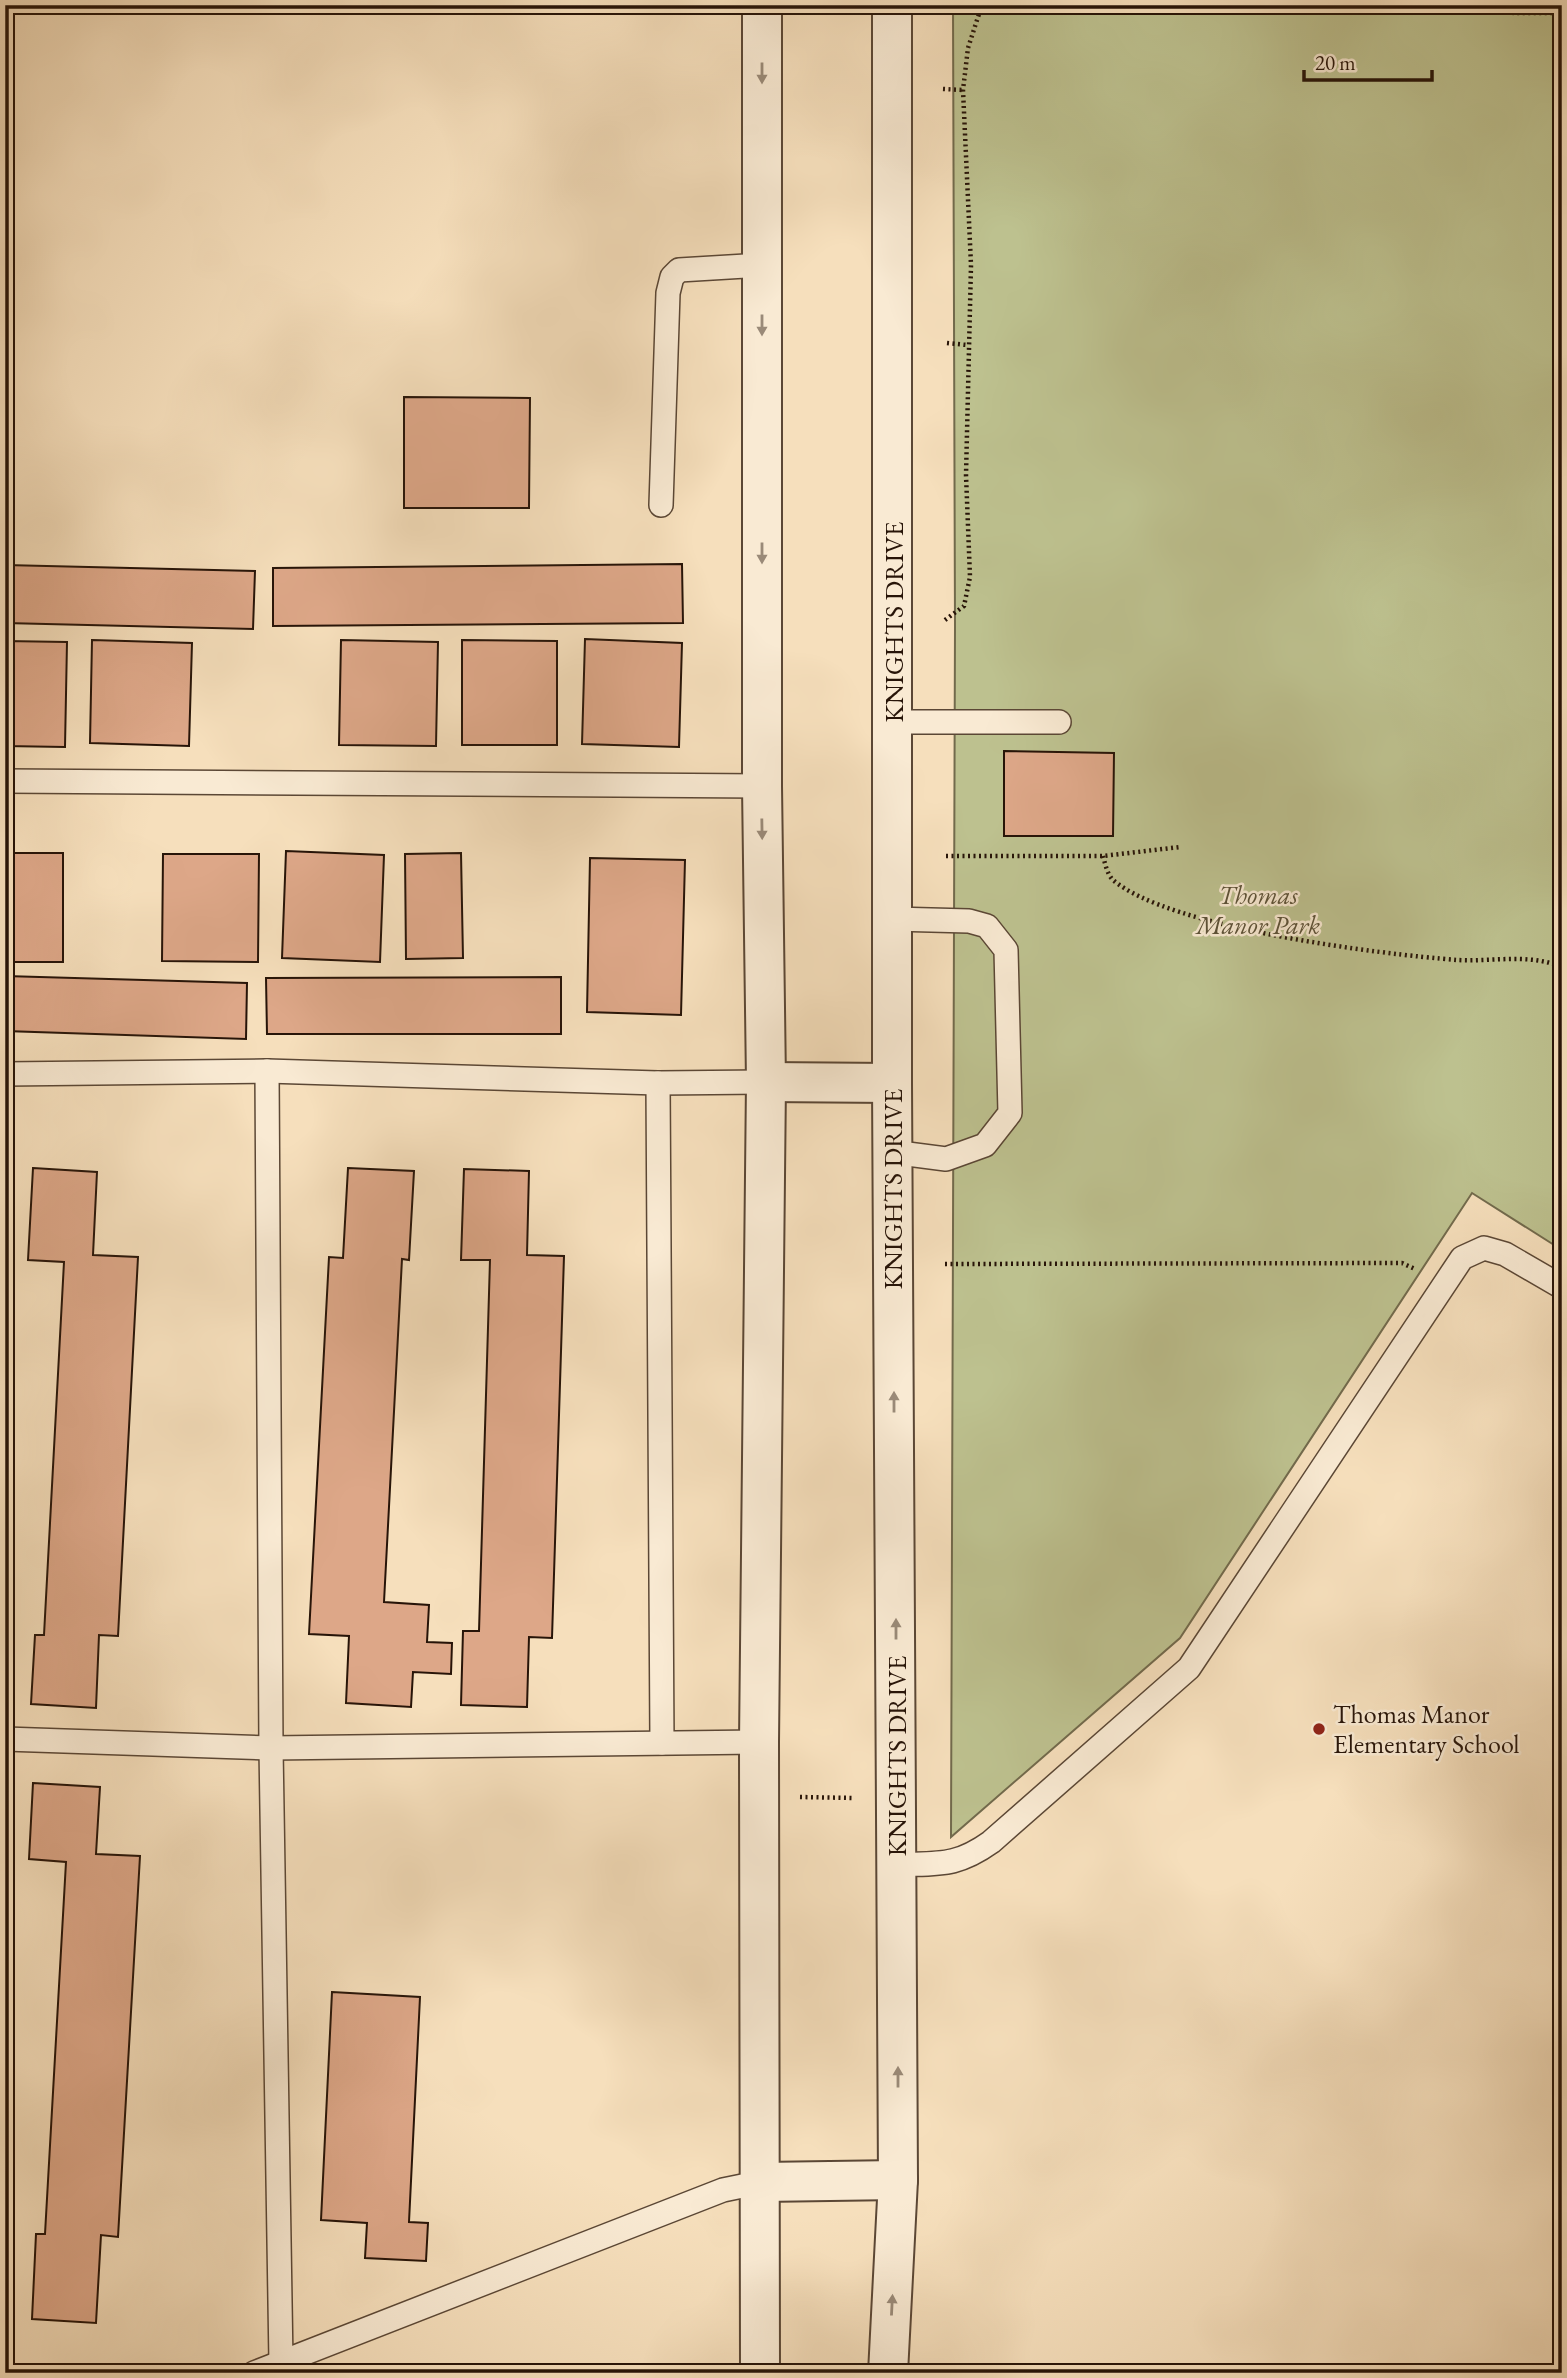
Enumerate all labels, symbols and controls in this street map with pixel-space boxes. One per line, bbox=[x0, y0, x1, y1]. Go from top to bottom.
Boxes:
scale bar bbox=[1304, 38, 1432, 82]
text: 20 m bbox=[1315, 49, 1356, 76]
one-way arrow bbox=[756, 63, 768, 85]
one-way arrow bbox=[756, 315, 768, 337]
street label: KNIGHTS DRIVE bbox=[877, 521, 911, 722]
one-way arrow bbox=[756, 542, 768, 564]
one-way arrow bbox=[757, 819, 768, 841]
park label: Thomas Manor Park bbox=[1194, 878, 1320, 942]
street label: KNIGHTS DRIVE bbox=[876, 1088, 910, 1289]
one-way arrow bbox=[888, 1390, 900, 1412]
one-way arrow bbox=[890, 1618, 902, 1640]
street label: KNIGHTS DRIVE bbox=[880, 1655, 914, 1856]
place label: Thomas Manor Elementary School bbox=[1333, 1697, 1520, 1761]
marker: Thomas Manor Elementary School bbox=[1311, 1721, 1327, 1737]
one-way arrow bbox=[892, 2066, 904, 2088]
one-way arrow bbox=[886, 2293, 897, 2315]

